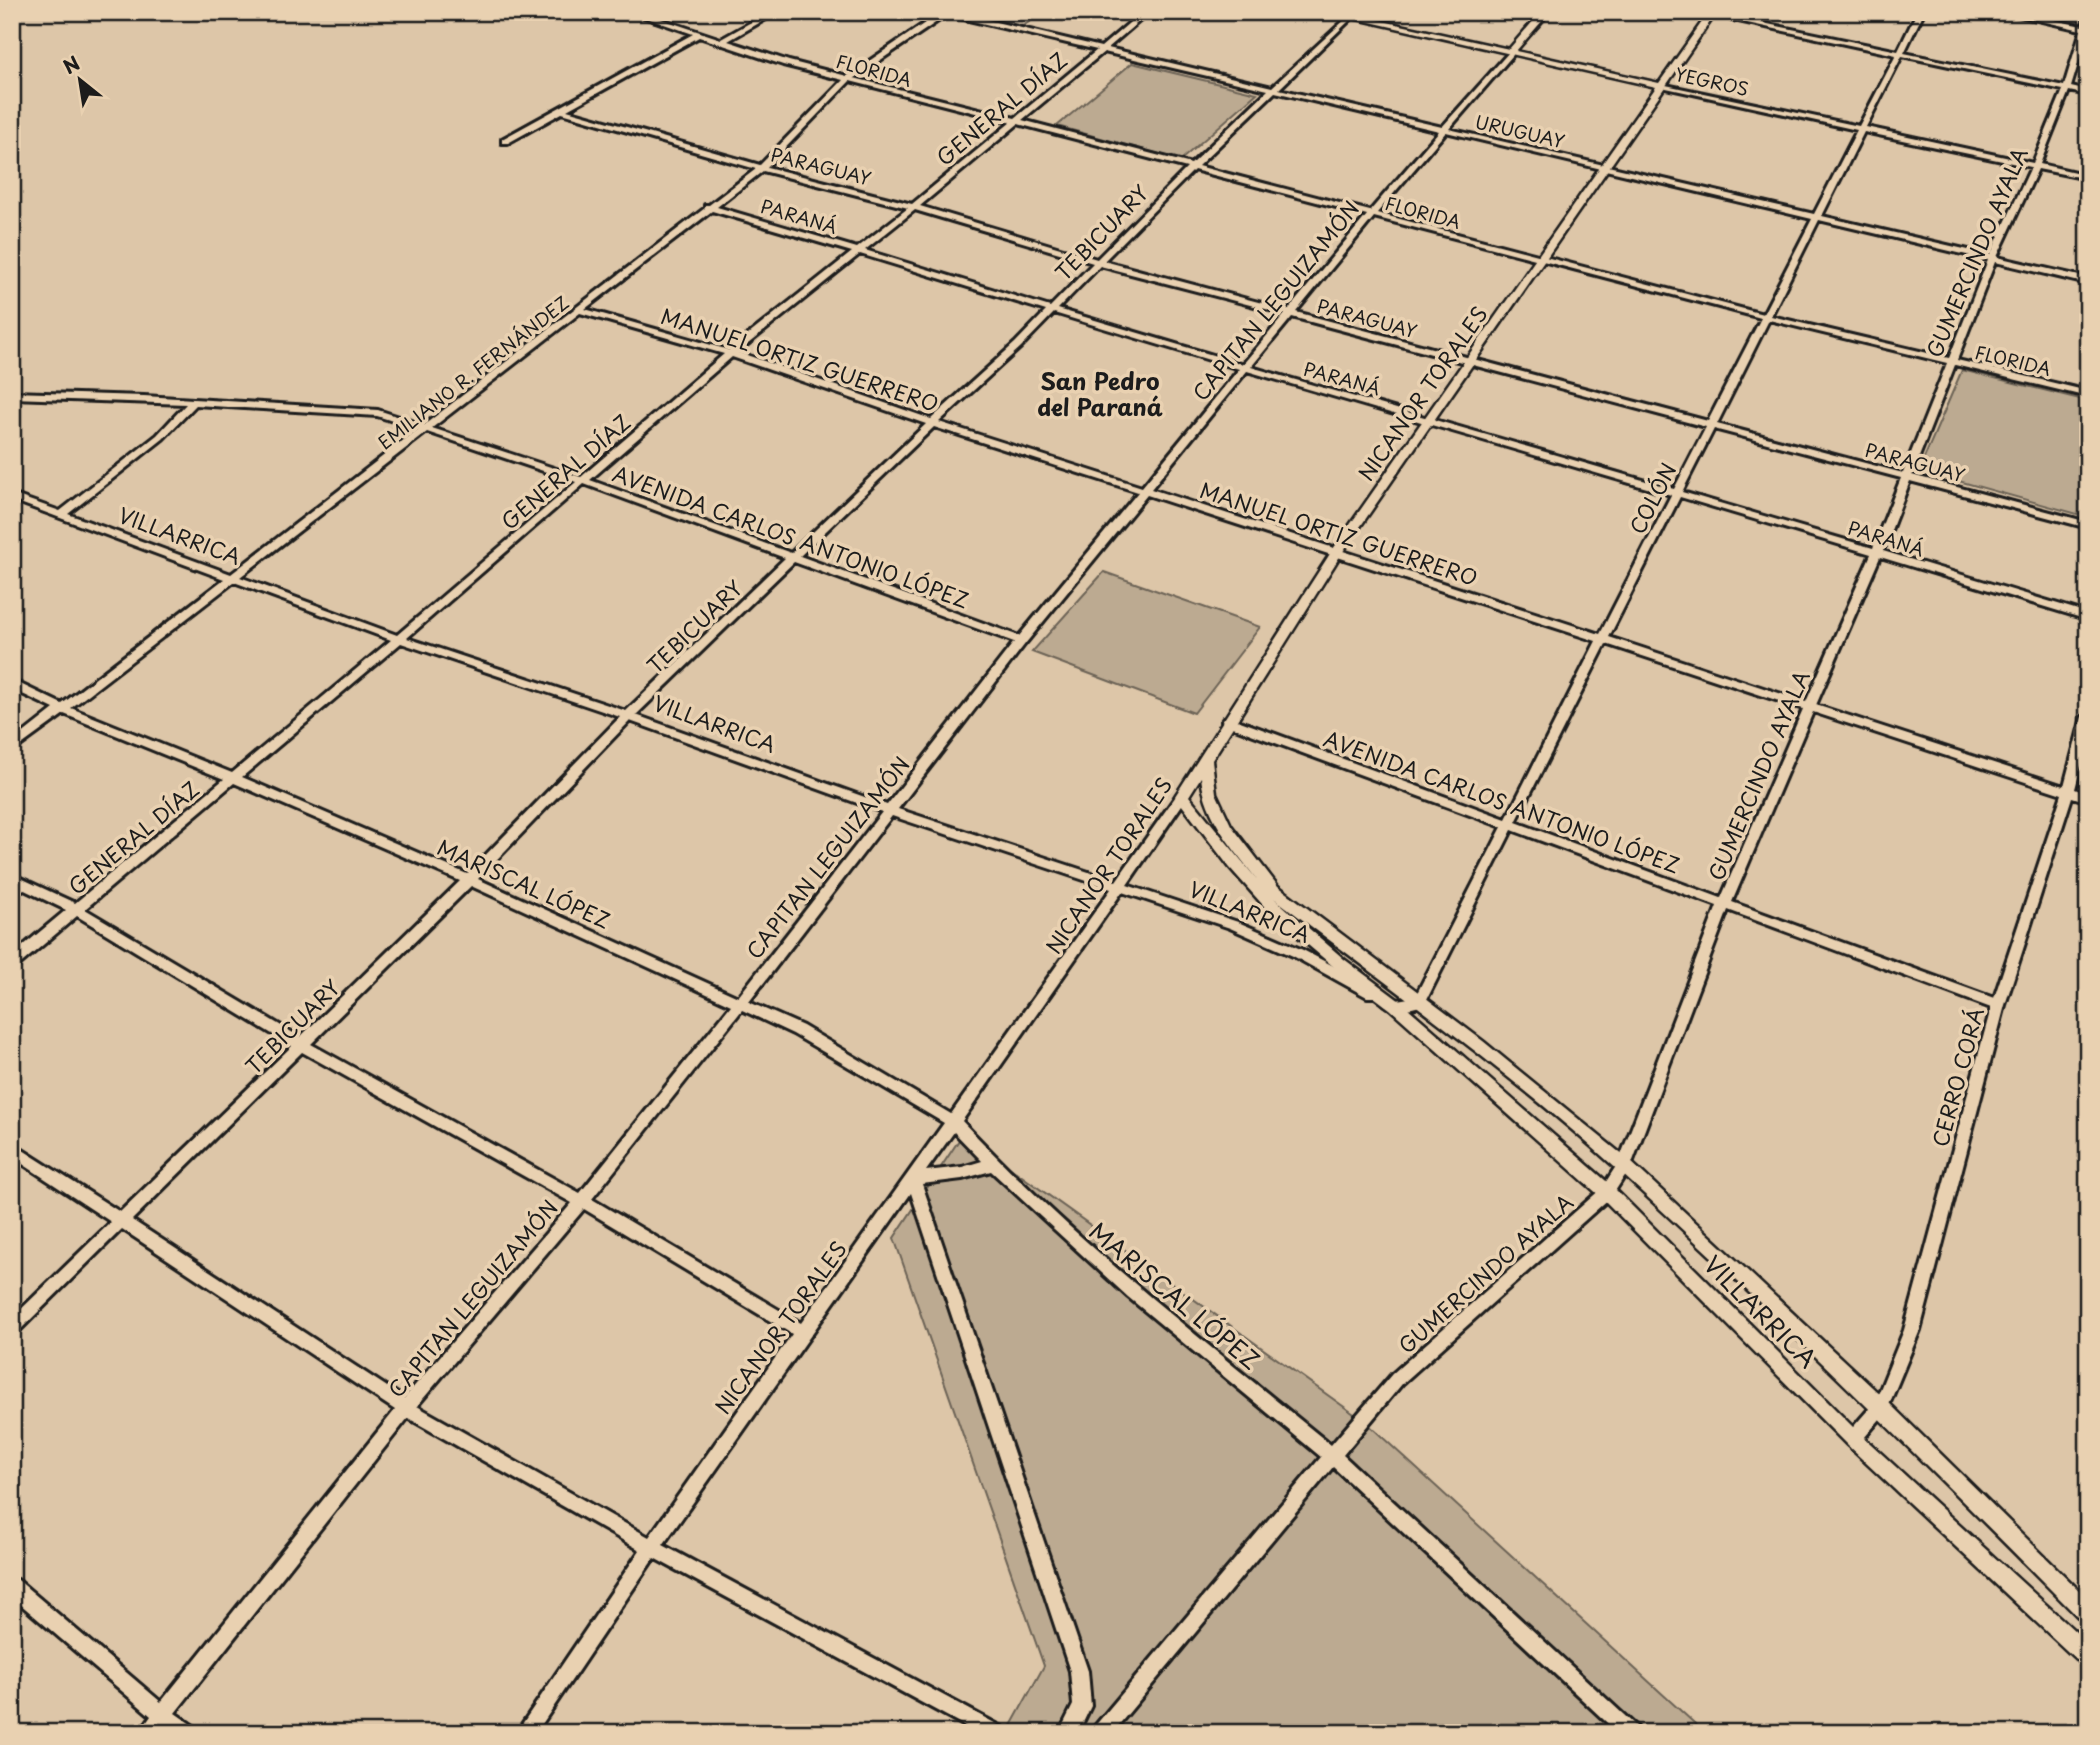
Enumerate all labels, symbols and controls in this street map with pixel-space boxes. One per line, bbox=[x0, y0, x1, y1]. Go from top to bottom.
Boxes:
street label: GENERAL DÍAZ bbox=[929, 44, 1073, 172]
north arrow bbox=[46, 46, 116, 116]
street label: FLORIDA bbox=[833, 47, 915, 93]
text: N bbox=[57, 49, 85, 80]
street label: YEGROS bbox=[1673, 60, 1751, 102]
street label: URUGUAY bbox=[1473, 108, 1568, 154]
street label: PARAGUAY bbox=[768, 140, 875, 192]
street label: GUMERCINDO AYALA bbox=[1917, 142, 2035, 362]
street label: TEBICUARY bbox=[1047, 177, 1155, 287]
street label: FLORIDA bbox=[1382, 189, 1464, 235]
street label: PARANÁ bbox=[757, 192, 841, 240]
street label: CAPITAN LEGUIZAMÓN bbox=[1184, 193, 1366, 407]
street label: EMILIANO R. FERNÁNDEZ bbox=[372, 289, 574, 455]
street label: PARAGUAY bbox=[1314, 292, 1421, 344]
street label: MANUEL ORTIZ GUERRERO bbox=[657, 299, 943, 419]
street label: NICANOR TORALES bbox=[1350, 299, 1494, 487]
street label: FLORIDA bbox=[1972, 338, 2054, 382]
street label: PARANÁ bbox=[1300, 355, 1384, 401]
district label: San Pedro del Paraná bbox=[1037, 363, 1163, 424]
street label: GENERAL DÍAZ bbox=[493, 406, 637, 536]
street label: PARAGUAY bbox=[1862, 436, 1969, 488]
street label: AVENIDA CARLOS ANTONIO LÓPEZ bbox=[608, 457, 974, 615]
street label: COLÓN bbox=[1620, 457, 1684, 539]
street label: MANUEL ORTIZ GUERRERO bbox=[1196, 473, 1482, 593]
street label: VILLARRICA bbox=[114, 498, 246, 572]
street label: PARANÁ bbox=[1844, 514, 1928, 562]
street label: TEBICUARY bbox=[639, 572, 749, 680]
street label: GUMERCINDO AYALA bbox=[1699, 665, 1817, 885]
street label: VILLARRICA bbox=[649, 686, 781, 760]
street label: AVENIDA CARLOS ANTONIO LÓPEZ bbox=[1319, 722, 1685, 880]
street label: CAPITAN LEGUIZAMÓN bbox=[738, 749, 916, 965]
street label: NICANOR TORALES bbox=[1037, 770, 1179, 960]
street label: GENERAL DÍAZ bbox=[61, 773, 205, 901]
street label: MARISCAL LÓPEZ bbox=[432, 830, 616, 936]
street label: VILLARRICA bbox=[1185, 872, 1315, 950]
street label: TEBICUARY bbox=[237, 971, 347, 1081]
street label: CERRO CORÁ bbox=[1923, 1004, 1991, 1150]
street label: GUMERCINDO AYALA bbox=[1391, 1186, 1580, 1360]
street label: CAPITAN LEGUIZAMÓN bbox=[380, 1192, 564, 1404]
street label: MARISCAL LÓPEZ bbox=[1082, 1213, 1268, 1377]
street label: NICANOR TORALES bbox=[706, 1234, 854, 1420]
street label: VILLARRICA bbox=[1696, 1246, 1826, 1376]

